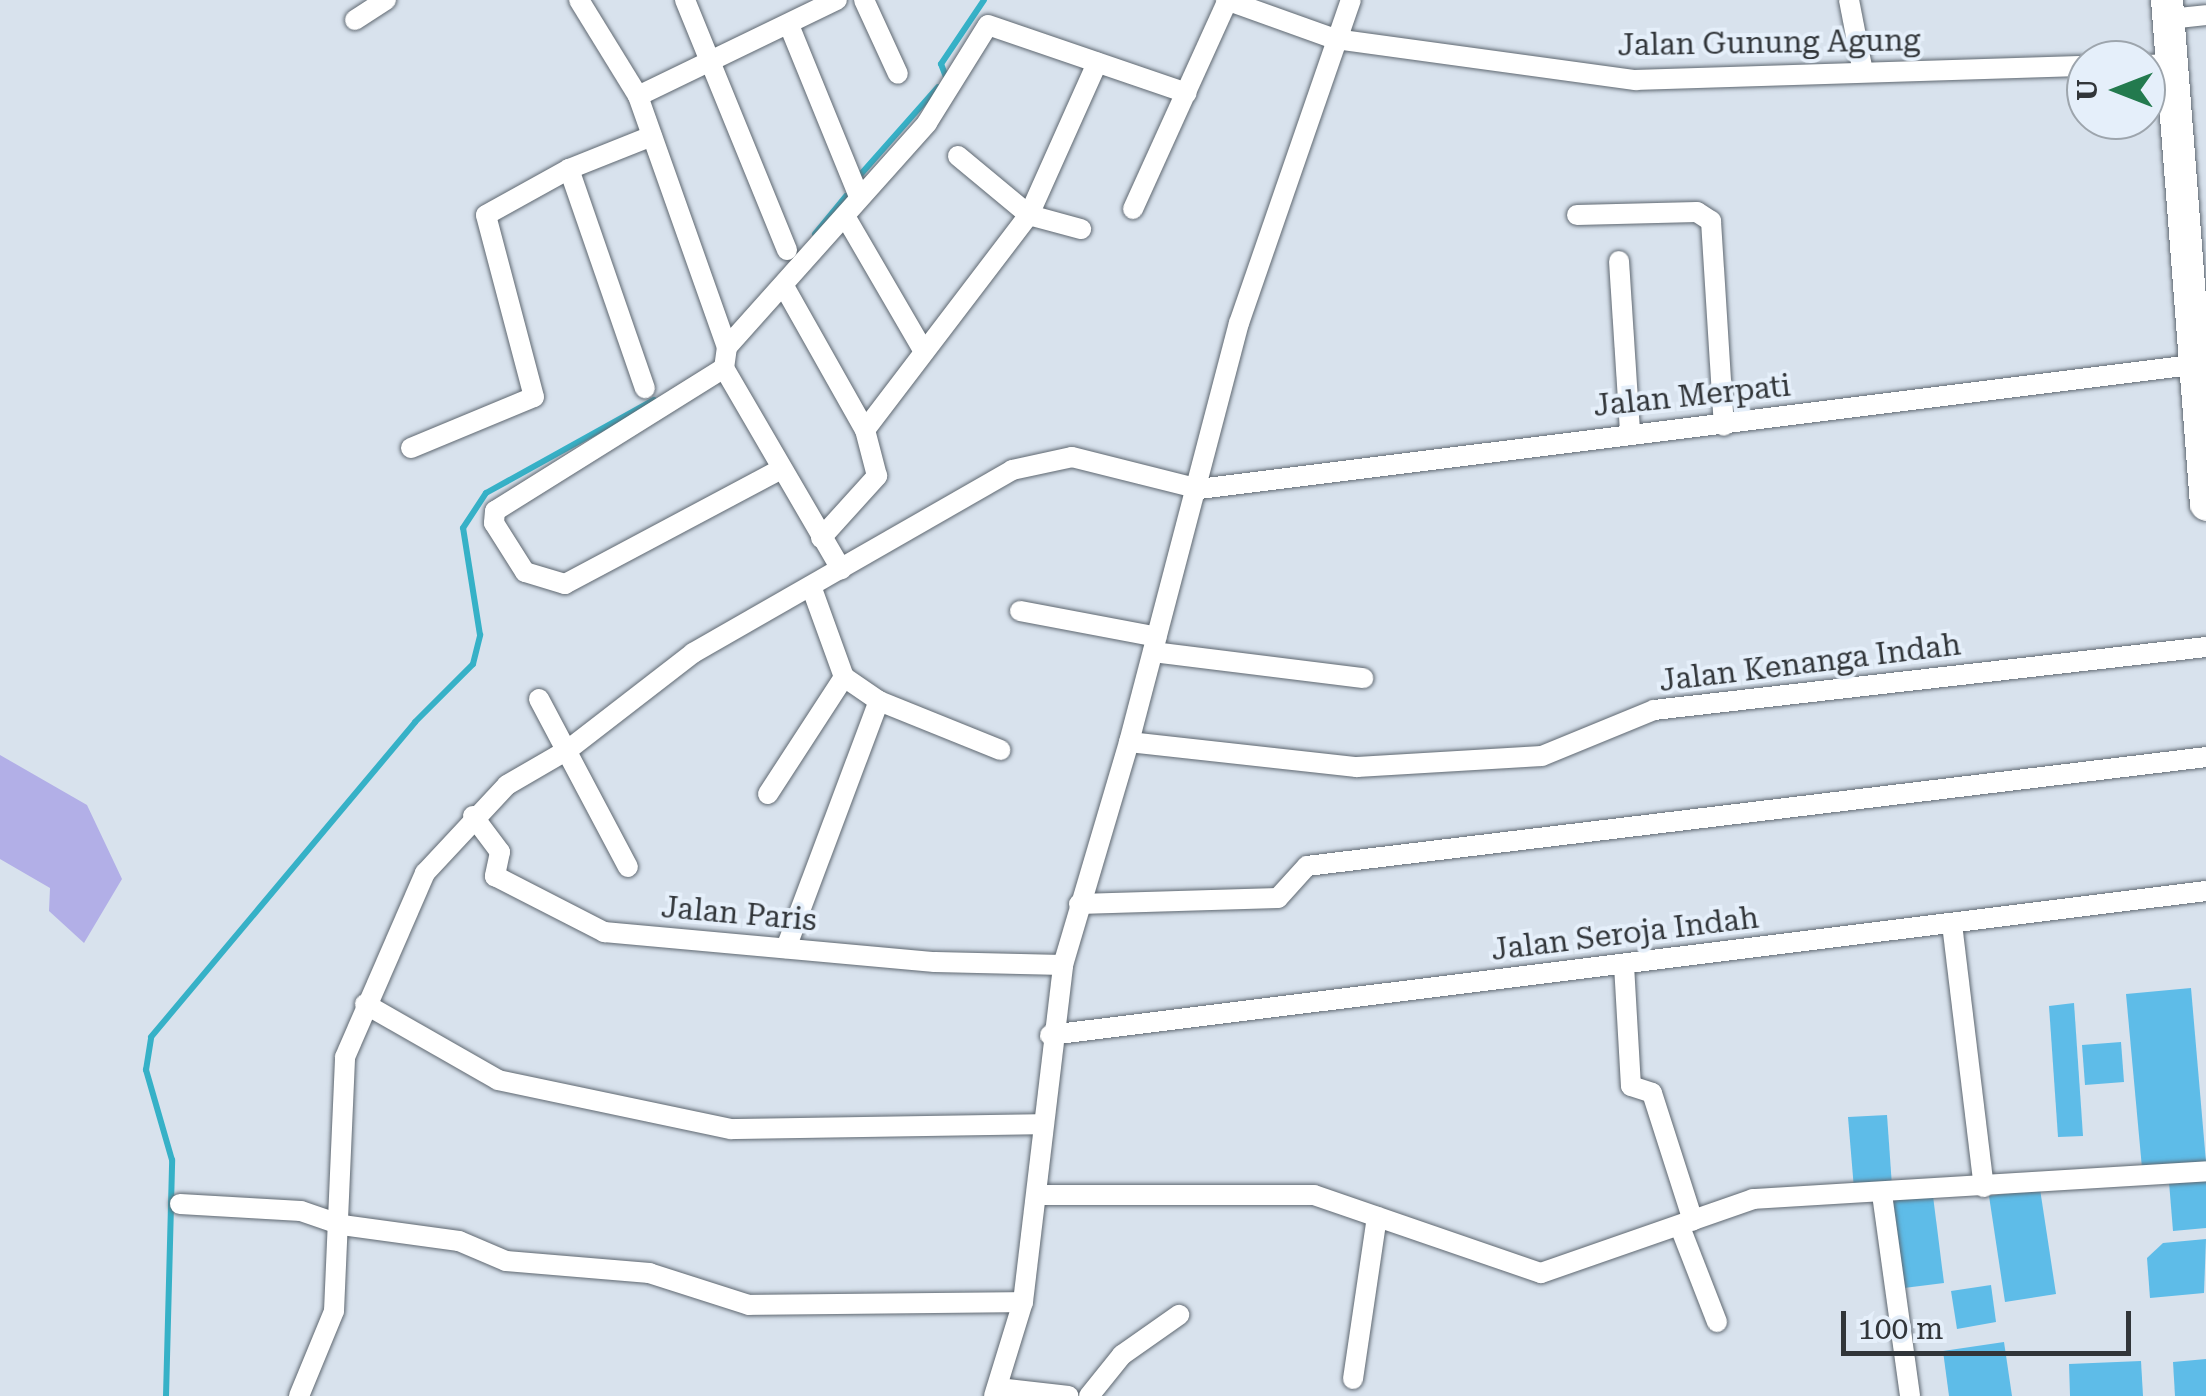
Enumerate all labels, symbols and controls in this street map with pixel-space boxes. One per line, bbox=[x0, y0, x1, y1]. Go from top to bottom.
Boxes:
street label: Jalan Gunung Agung bbox=[1617, 22, 1921, 64]
north arrow bbox=[2066, 40, 2166, 140]
text: U bbox=[2071, 79, 2104, 101]
street label: Jalan Merpati bbox=[1592, 368, 1792, 424]
street label: Jalan Kenanga Indah bbox=[1657, 627, 1963, 699]
street label: Jalan Paris bbox=[660, 889, 818, 939]
street label: Jalan Seroja Indah bbox=[1489, 900, 1761, 968]
scale bar bbox=[1846, 1291, 2136, 1353]
text: 100 m bbox=[1858, 1311, 1943, 1346]

